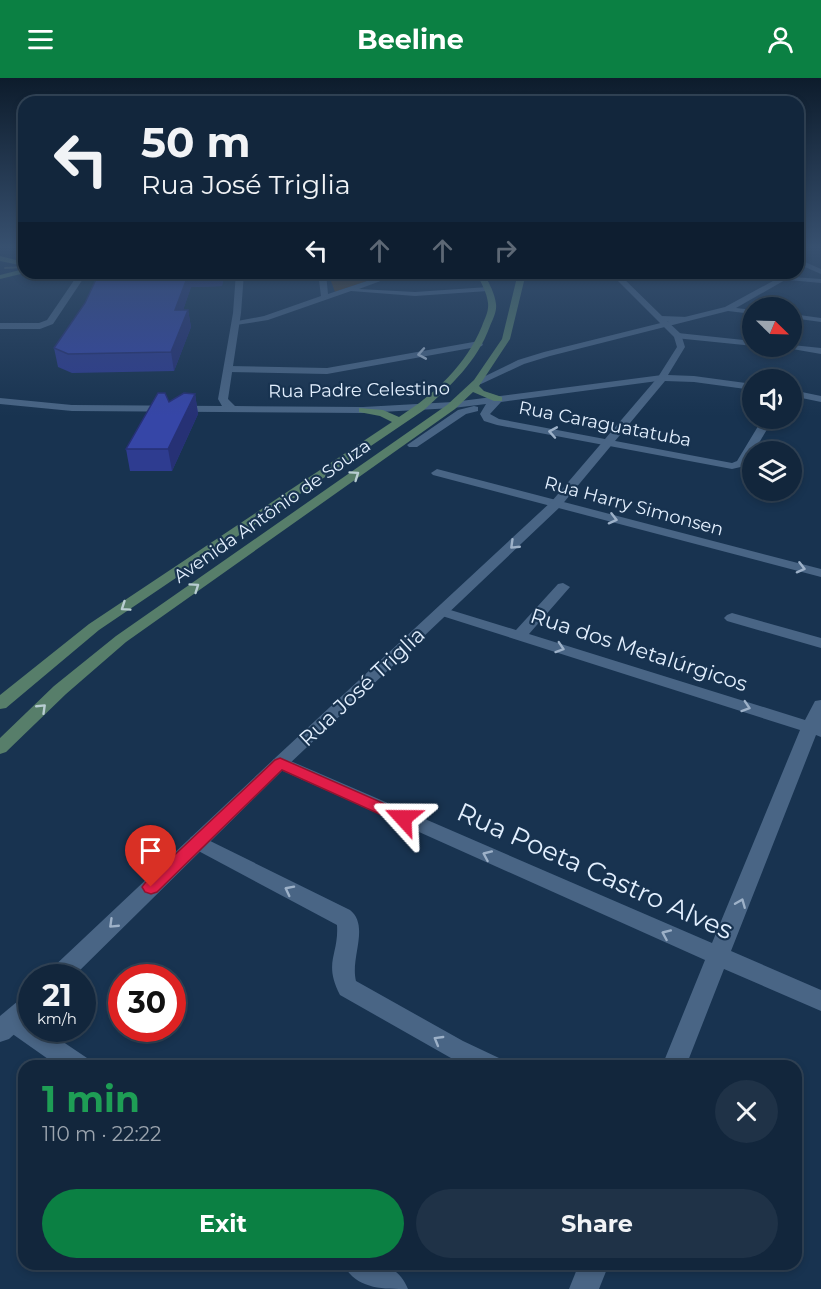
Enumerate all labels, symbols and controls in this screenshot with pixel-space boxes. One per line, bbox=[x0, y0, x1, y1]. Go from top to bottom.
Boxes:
icon: menu bbox=[24, 23, 57, 56]
text: Beeline bbox=[357, 23, 464, 56]
icon: person bbox=[764, 23, 797, 56]
text: 50 m bbox=[141, 116, 250, 168]
icon: left bbox=[42, 120, 120, 198]
text: Rua José Triglia bbox=[141, 168, 351, 201]
icon: left bbox=[300, 234, 333, 267]
icon: ahead bbox=[363, 234, 396, 267]
icon: ahead bbox=[426, 234, 459, 267]
icon: right bbox=[489, 234, 522, 267]
north arrow bbox=[742, 297, 802, 357]
map controls bbox=[742, 297, 802, 501]
one-way arrow bbox=[417, 348, 427, 360]
button: sound bbox=[742, 369, 802, 429]
street label: Rua Padre Celestino bbox=[268, 377, 450, 403]
street label: Rua Caraguatatuba bbox=[517, 396, 693, 452]
one-way arrow bbox=[548, 426, 558, 439]
street label: Avenida Antônio de Souza bbox=[169, 434, 375, 588]
button: layers bbox=[742, 441, 802, 501]
one-way arrow bbox=[348, 471, 359, 482]
street label: Rua Harry Simonsen bbox=[542, 471, 726, 541]
one-way arrow bbox=[607, 512, 617, 524]
one-way arrow bbox=[510, 537, 521, 548]
one-way arrow bbox=[796, 560, 806, 573]
one-way arrow bbox=[188, 583, 199, 594]
one-way arrow bbox=[120, 599, 131, 610]
street label: Rua dos Metalúrgicos bbox=[528, 603, 751, 696]
street label: Rua José Triglia bbox=[294, 622, 430, 751]
one-way arrow bbox=[554, 641, 565, 653]
one-way arrow bbox=[740, 700, 751, 712]
one-way arrow bbox=[35, 704, 46, 715]
position arrow bbox=[371, 786, 435, 850]
street label: Rua Poeta Castro Alves bbox=[452, 796, 738, 946]
pin bbox=[125, 825, 176, 887]
icon: arrive bbox=[134, 834, 167, 867]
one-way arrow bbox=[483, 850, 494, 862]
one-way arrow bbox=[285, 886, 296, 897]
one-way arrow bbox=[733, 898, 746, 909]
one-way arrow bbox=[109, 917, 119, 928]
one-way arrow bbox=[661, 929, 672, 941]
speed limit sign: 30 bbox=[108, 964, 186, 1042]
text: 21 bbox=[42, 977, 72, 1014]
text: km/h bbox=[37, 1009, 77, 1028]
one-way arrow bbox=[434, 1036, 444, 1047]
text: 1 min bbox=[42, 1077, 140, 1121]
button: close bbox=[715, 1080, 778, 1143]
text: 110 m · 22:22 bbox=[42, 1122, 161, 1146]
button: Exit bbox=[42, 1189, 404, 1258]
button: Share bbox=[416, 1189, 778, 1258]

